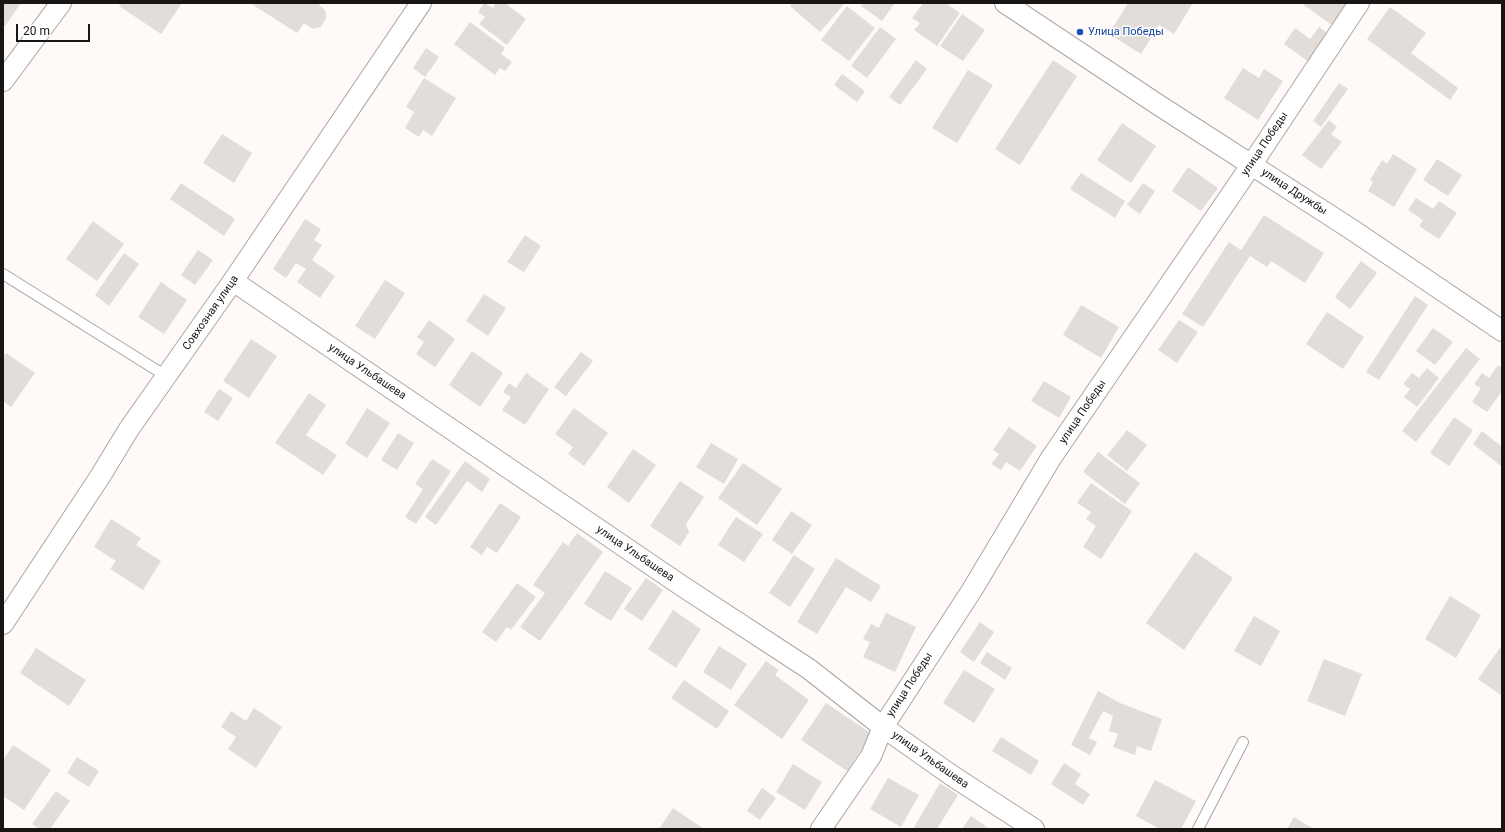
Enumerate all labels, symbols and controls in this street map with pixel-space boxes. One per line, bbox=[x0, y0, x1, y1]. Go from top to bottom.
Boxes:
scale bar bbox=[18, 16, 92, 42]
text: 20 m bbox=[23, 24, 50, 38]
place label: Улица Победы bbox=[1088, 25, 1164, 39]
marker: Улица Победы bbox=[1075, 27, 1085, 37]
street label: улица Победы bbox=[1239, 110, 1291, 178]
street label: улица Дружбы bbox=[1259, 166, 1329, 218]
street label: Совхозная улица bbox=[180, 273, 242, 353]
street label: улица Ульбашева bbox=[326, 341, 408, 403]
street label: улица Победы bbox=[1057, 378, 1109, 446]
street label: улица Ульбашева bbox=[594, 523, 676, 585]
street label: улица Победы bbox=[884, 650, 936, 720]
street label: улица Ульбашева bbox=[889, 729, 971, 791]

